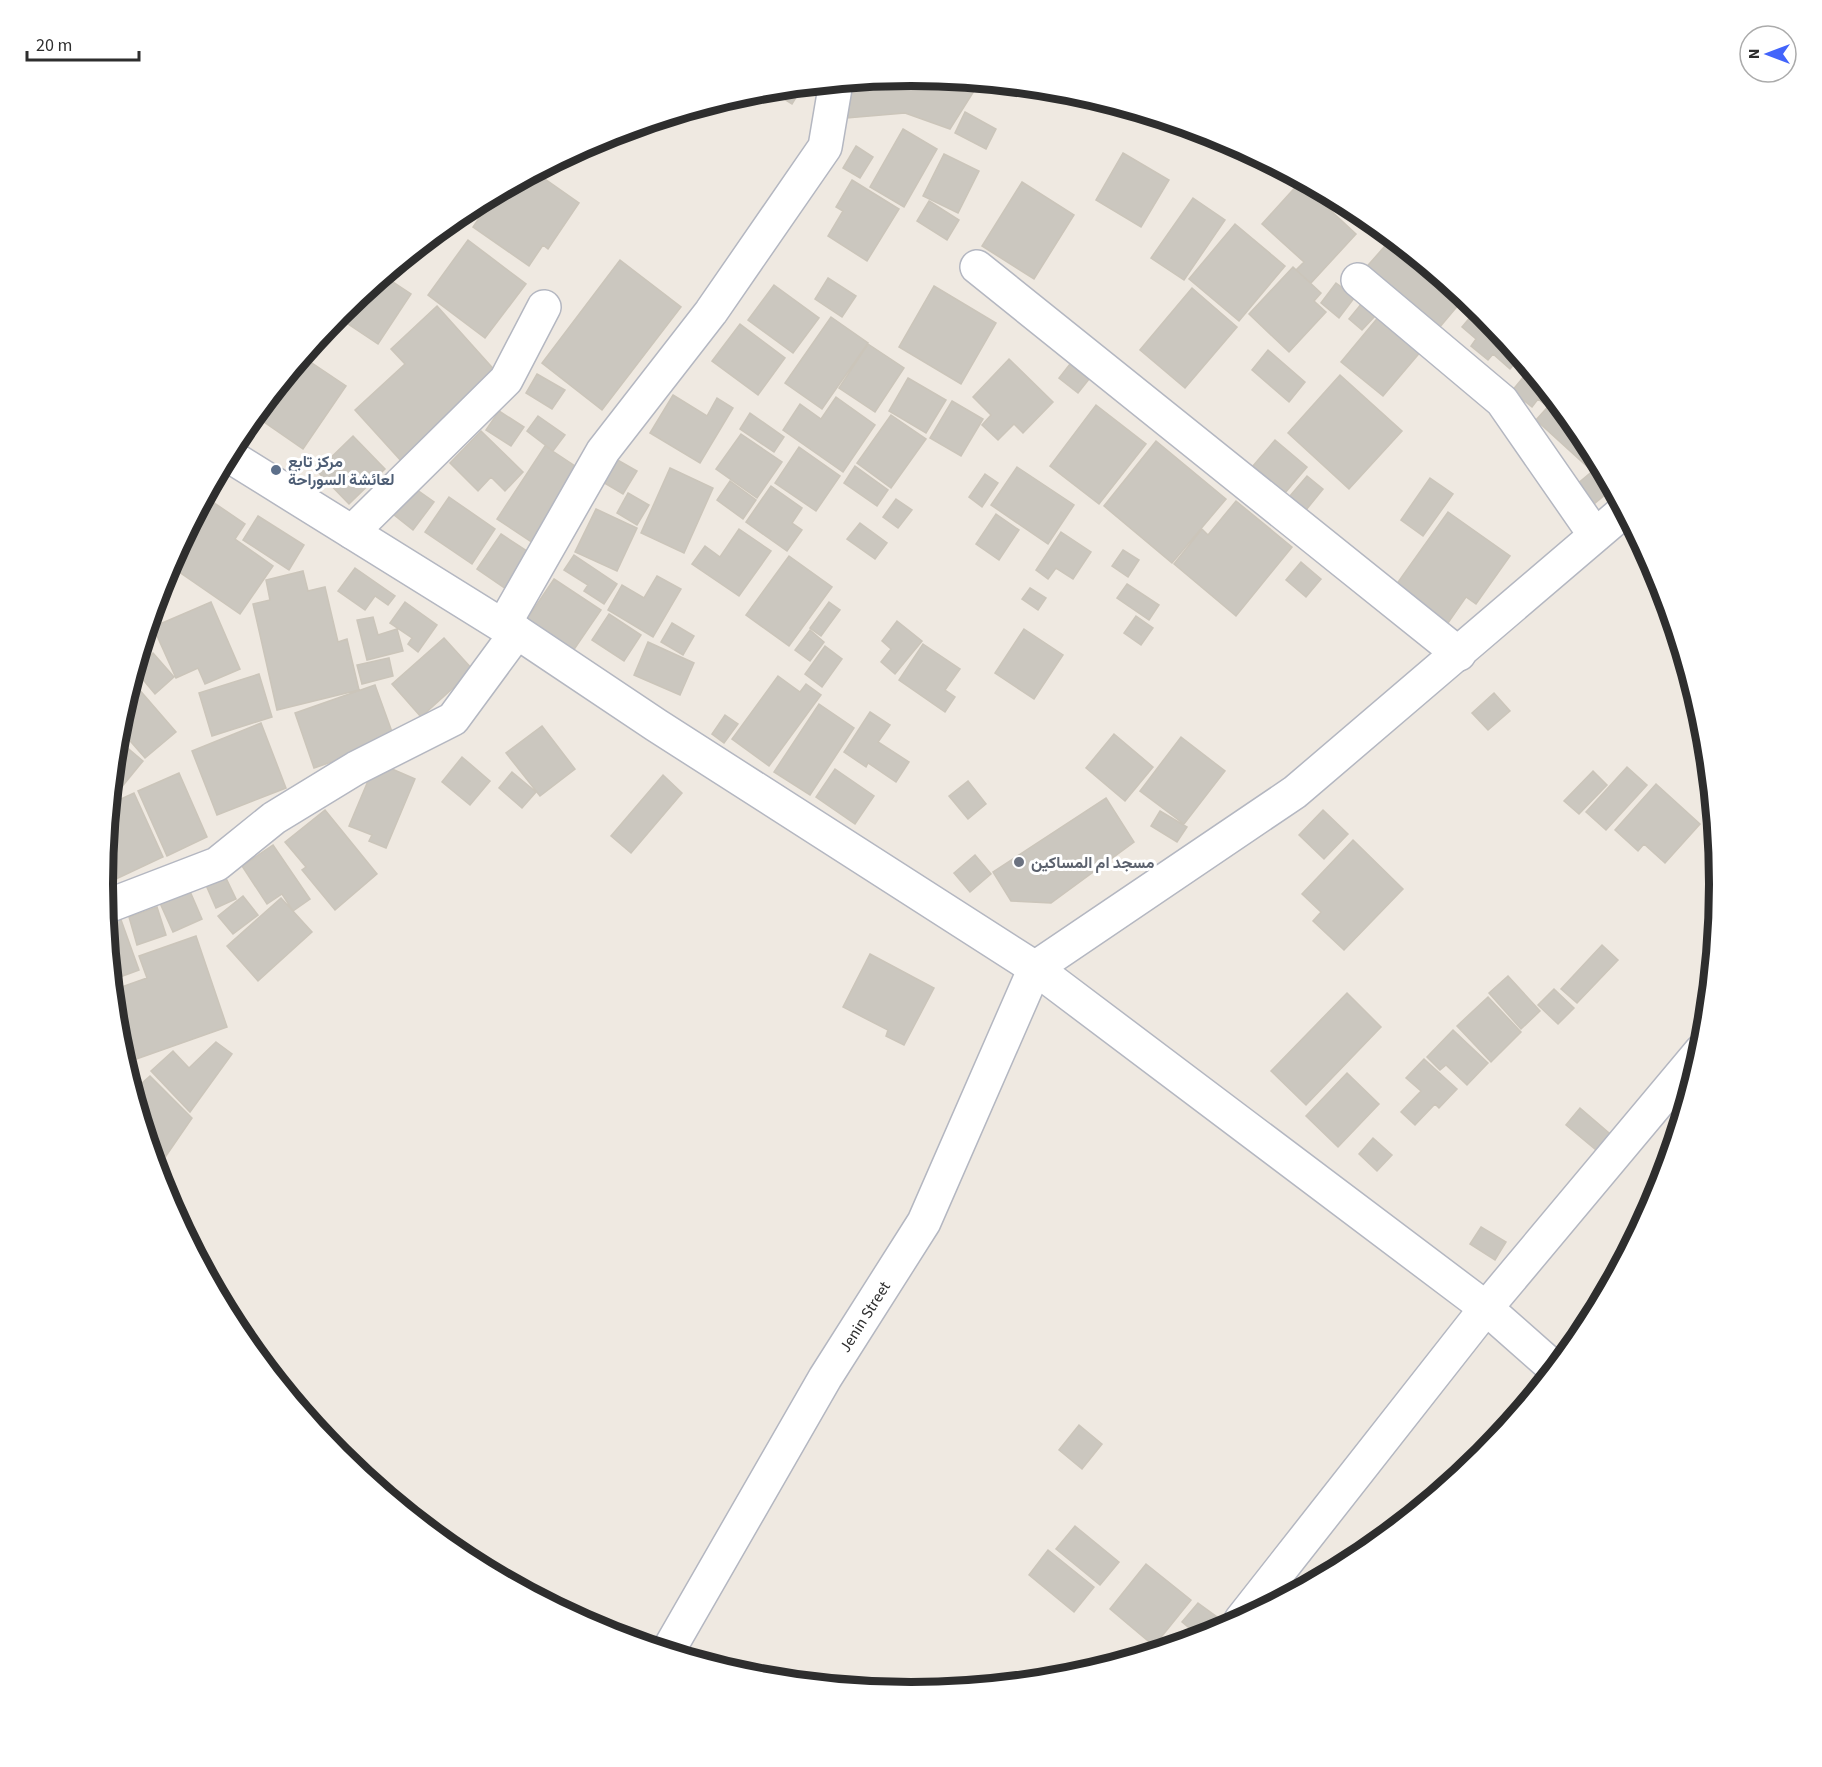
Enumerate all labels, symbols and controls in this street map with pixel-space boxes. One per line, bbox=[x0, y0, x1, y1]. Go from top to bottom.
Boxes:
scale bar bbox=[27, 24, 140, 62]
north arrow bbox=[1738, 24, 1798, 84]
text: 20 m bbox=[36, 33, 72, 58]
text: N bbox=[1743, 49, 1765, 59]
place label: مركز تابع لعائشة السوراحة bbox=[288, 451, 395, 491]
marker: مركز تابع لعائشة السوراحة bbox=[269, 463, 283, 477]
place label: مسجد ام المساكين bbox=[1031, 852, 1155, 874]
marker: مسجد ام المساكين bbox=[1012, 855, 1026, 869]
street label: Jenin Street bbox=[834, 1277, 896, 1357]

